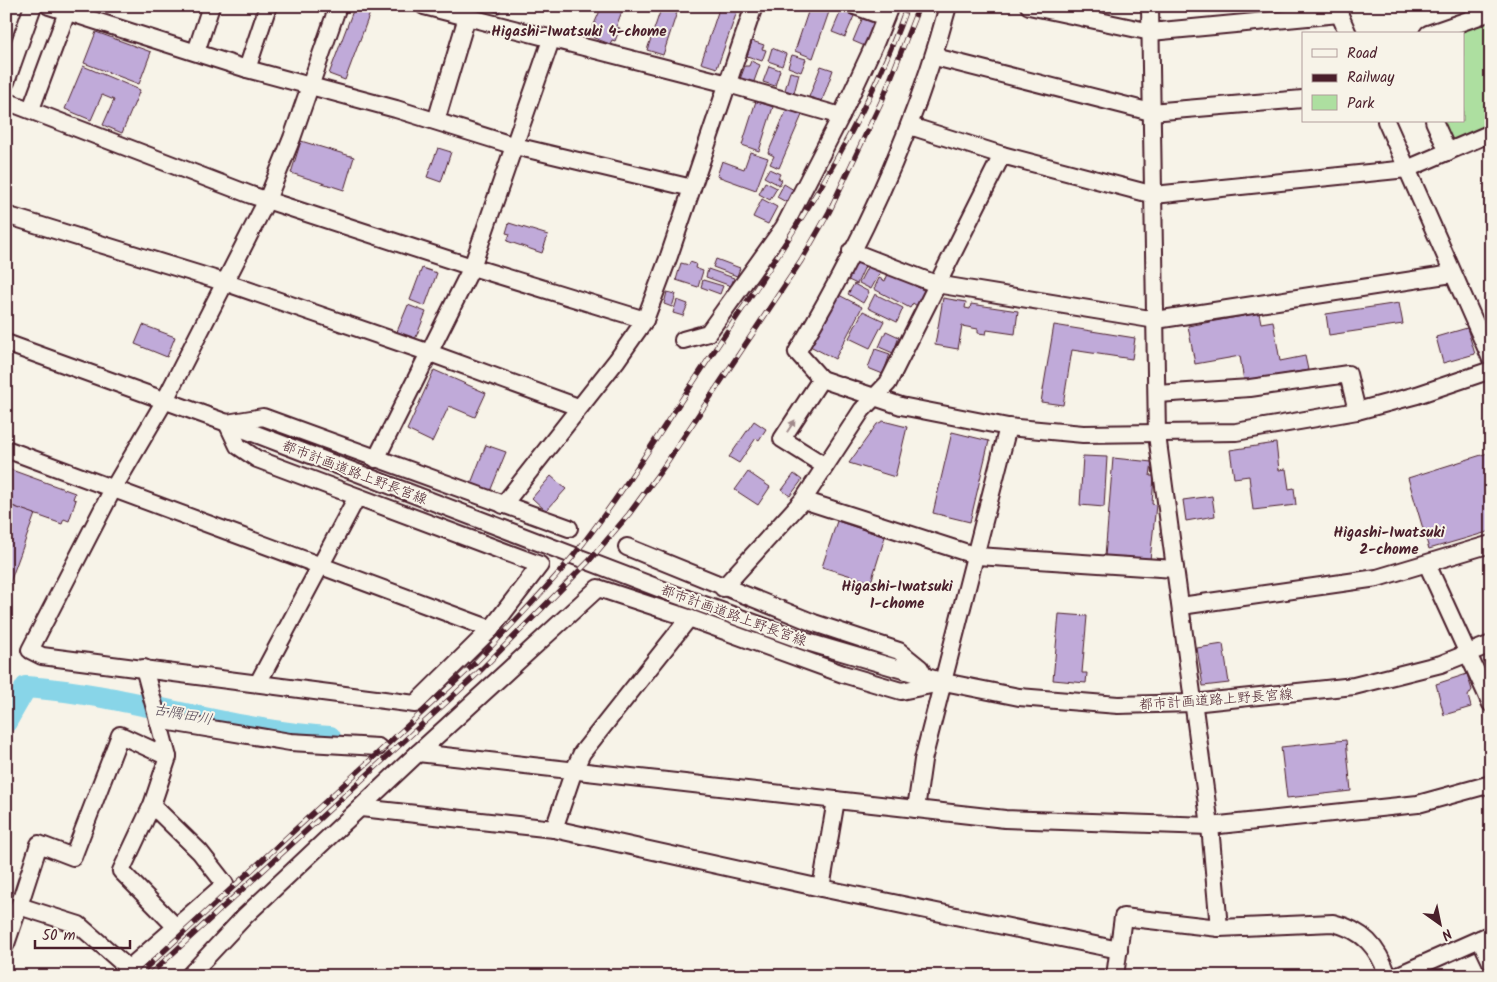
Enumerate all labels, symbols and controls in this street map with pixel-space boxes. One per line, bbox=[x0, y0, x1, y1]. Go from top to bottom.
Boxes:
district label: Higashi-Iwatsuki 4-chome bbox=[491, 20, 667, 44]
legend bbox=[1302, 32, 1464, 122]
text: Road bbox=[1347, 42, 1378, 66]
text: Railway bbox=[1347, 66, 1395, 90]
text: Park bbox=[1347, 92, 1375, 116]
one-way arrow bbox=[786, 420, 795, 433]
street label: 都市計画道路上野長宮線 bbox=[279, 435, 430, 511]
district label: Higashi-Iwatsuki 2-chome bbox=[1333, 521, 1446, 562]
district label: Higashi-Iwatsuki 1-chome bbox=[841, 575, 954, 616]
street label: 都市計画道路上野長宮線 bbox=[658, 579, 810, 653]
street label: 都市計画道路上野長宮線 bbox=[1138, 684, 1294, 716]
water label: 古隅田川 bbox=[151, 697, 215, 732]
north arrow bbox=[1414, 900, 1464, 950]
scale bar bbox=[35, 917, 130, 949]
text: N bbox=[1437, 922, 1456, 946]
text: 50 m bbox=[42, 924, 76, 948]

